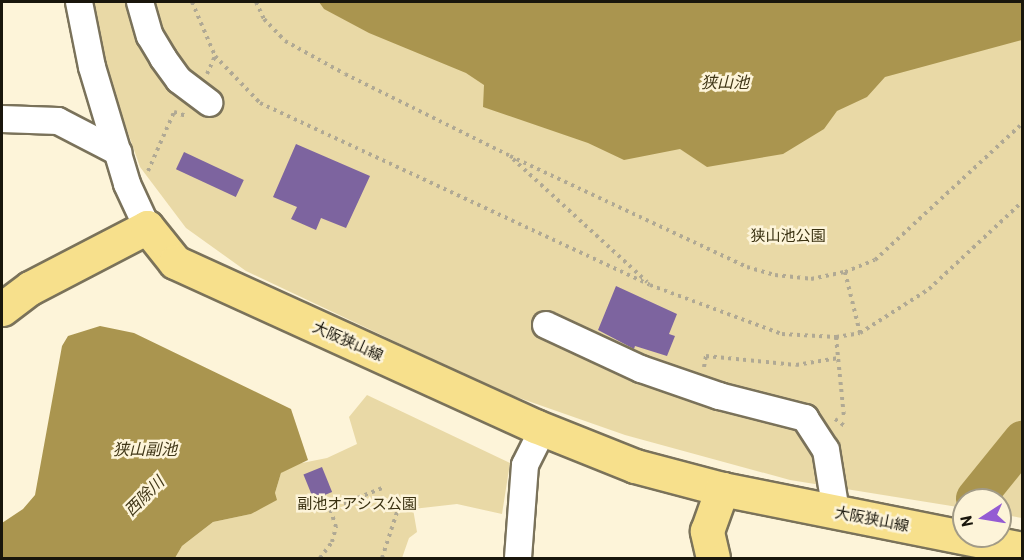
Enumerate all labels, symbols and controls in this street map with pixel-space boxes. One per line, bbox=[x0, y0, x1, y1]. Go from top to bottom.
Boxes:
water label: 狭山池 bbox=[701, 72, 749, 92]
park label: 狭山池公園 bbox=[751, 227, 825, 245]
street label: 大阪狭山線 bbox=[310, 318, 386, 364]
water label: 狭山副池 bbox=[113, 439, 177, 459]
water label: 西除川 bbox=[120, 472, 168, 520]
north arrow bbox=[952, 488, 1012, 548]
park label: 副池オアシス公園 bbox=[297, 495, 417, 513]
street label: 大阪狭山線 bbox=[833, 503, 911, 535]
text: N bbox=[955, 514, 976, 529]

